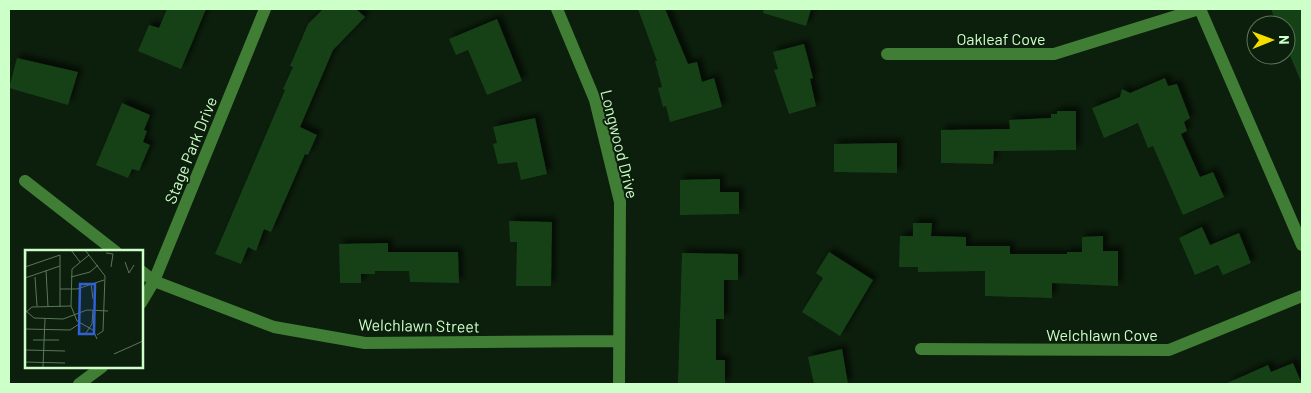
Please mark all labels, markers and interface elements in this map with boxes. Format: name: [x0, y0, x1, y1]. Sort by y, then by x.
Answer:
north arrow: [1246, 15, 1296, 65]
street label: Oakleaf Cove: [956, 29, 1046, 48]
text: N: [1276, 35, 1293, 45]
street label: Longwood Drive: [597, 88, 643, 200]
street label: Stage Park Drive: [160, 94, 220, 206]
inset map: [25, 250, 142, 368]
street label: Welchlawn Street: [358, 314, 480, 336]
street label: Welchlawn Cove: [1046, 325, 1158, 344]

